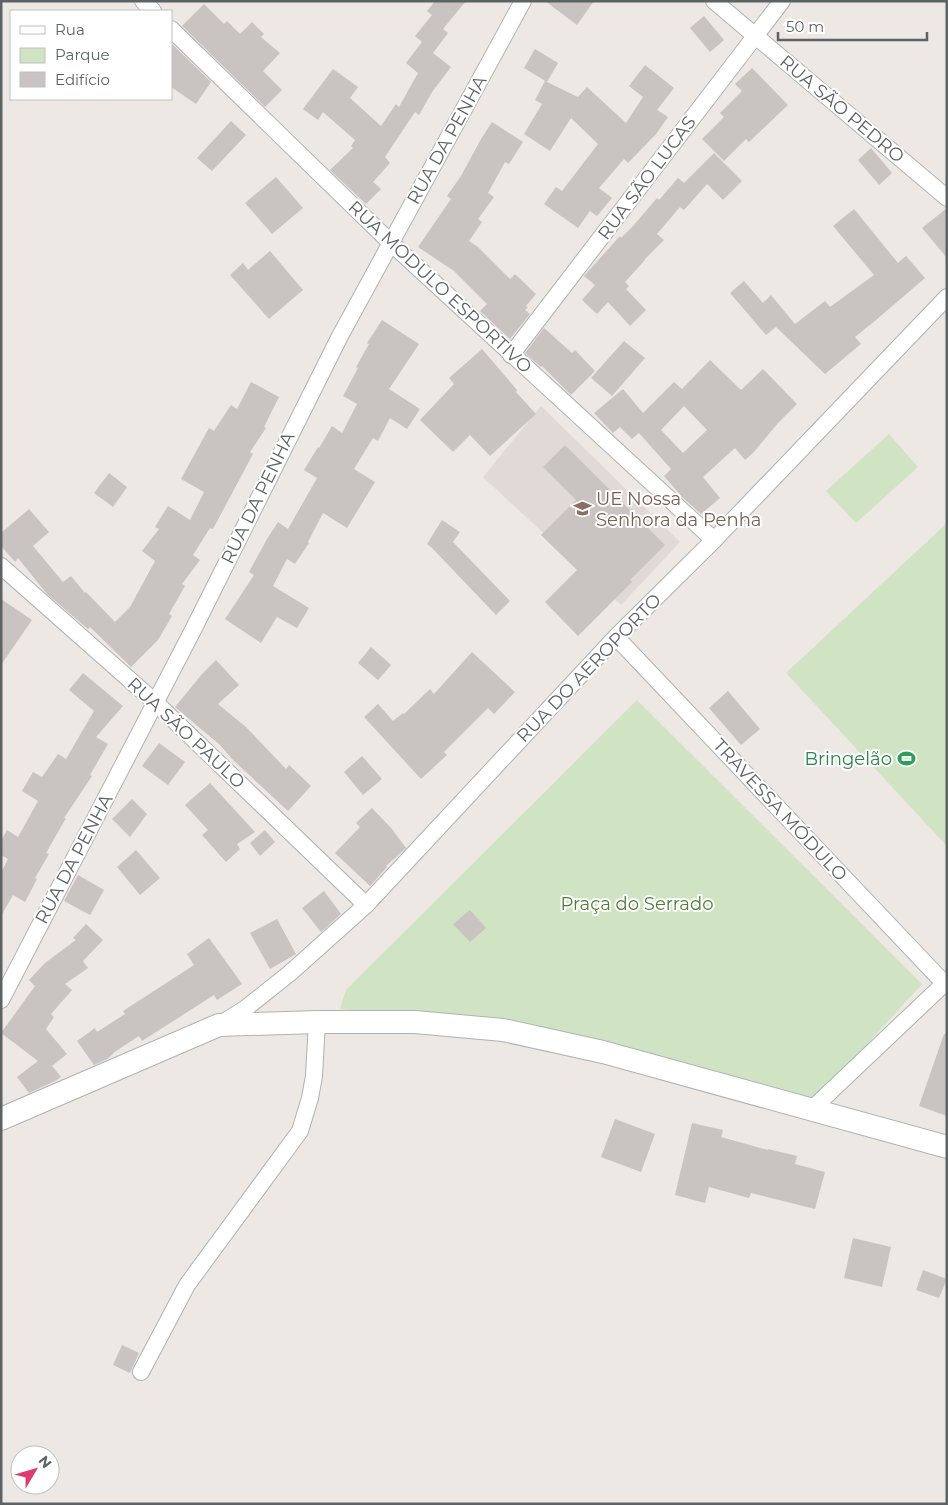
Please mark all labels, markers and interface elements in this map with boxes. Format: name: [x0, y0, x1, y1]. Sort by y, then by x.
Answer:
legend: [10, 10, 172, 100]
scale bar: [778, 10, 927, 42]
text: 50 m: [786, 17, 824, 36]
text: Rua: [55, 20, 85, 39]
text: Parque: [55, 45, 110, 64]
street label: RUA SÃO PEDRO: [775, 50, 909, 168]
text: Edifício: [55, 70, 110, 89]
street label: RUA DA PENHA: [402, 72, 492, 208]
street label: RUA SÃO LUCAS: [593, 112, 701, 244]
street label: RUA MODULO ESPORTIVO: [344, 196, 536, 378]
street label: RUA DA PENHA: [217, 428, 299, 567]
place label: UE Nossa Senhora da Penha: [596, 488, 761, 531]
school or university icon: UE Nossa Senhora da Penha: [572, 499, 592, 519]
street label: RUA DO AEROPORTO: [512, 589, 666, 747]
street label: RUA SÃO PAULO: [123, 673, 249, 793]
street label: TRAVESSA MÓDULO: [708, 734, 852, 886]
place label: Bringelão: [804, 748, 892, 770]
sports icon: Bringelão: [896, 749, 916, 769]
street label: RUA DA PENHA: [31, 790, 118, 928]
park label: Praça do Serrado: [561, 893, 713, 915]
north arrow: [10, 1445, 60, 1495]
text: N: [35, 1452, 56, 1472]

